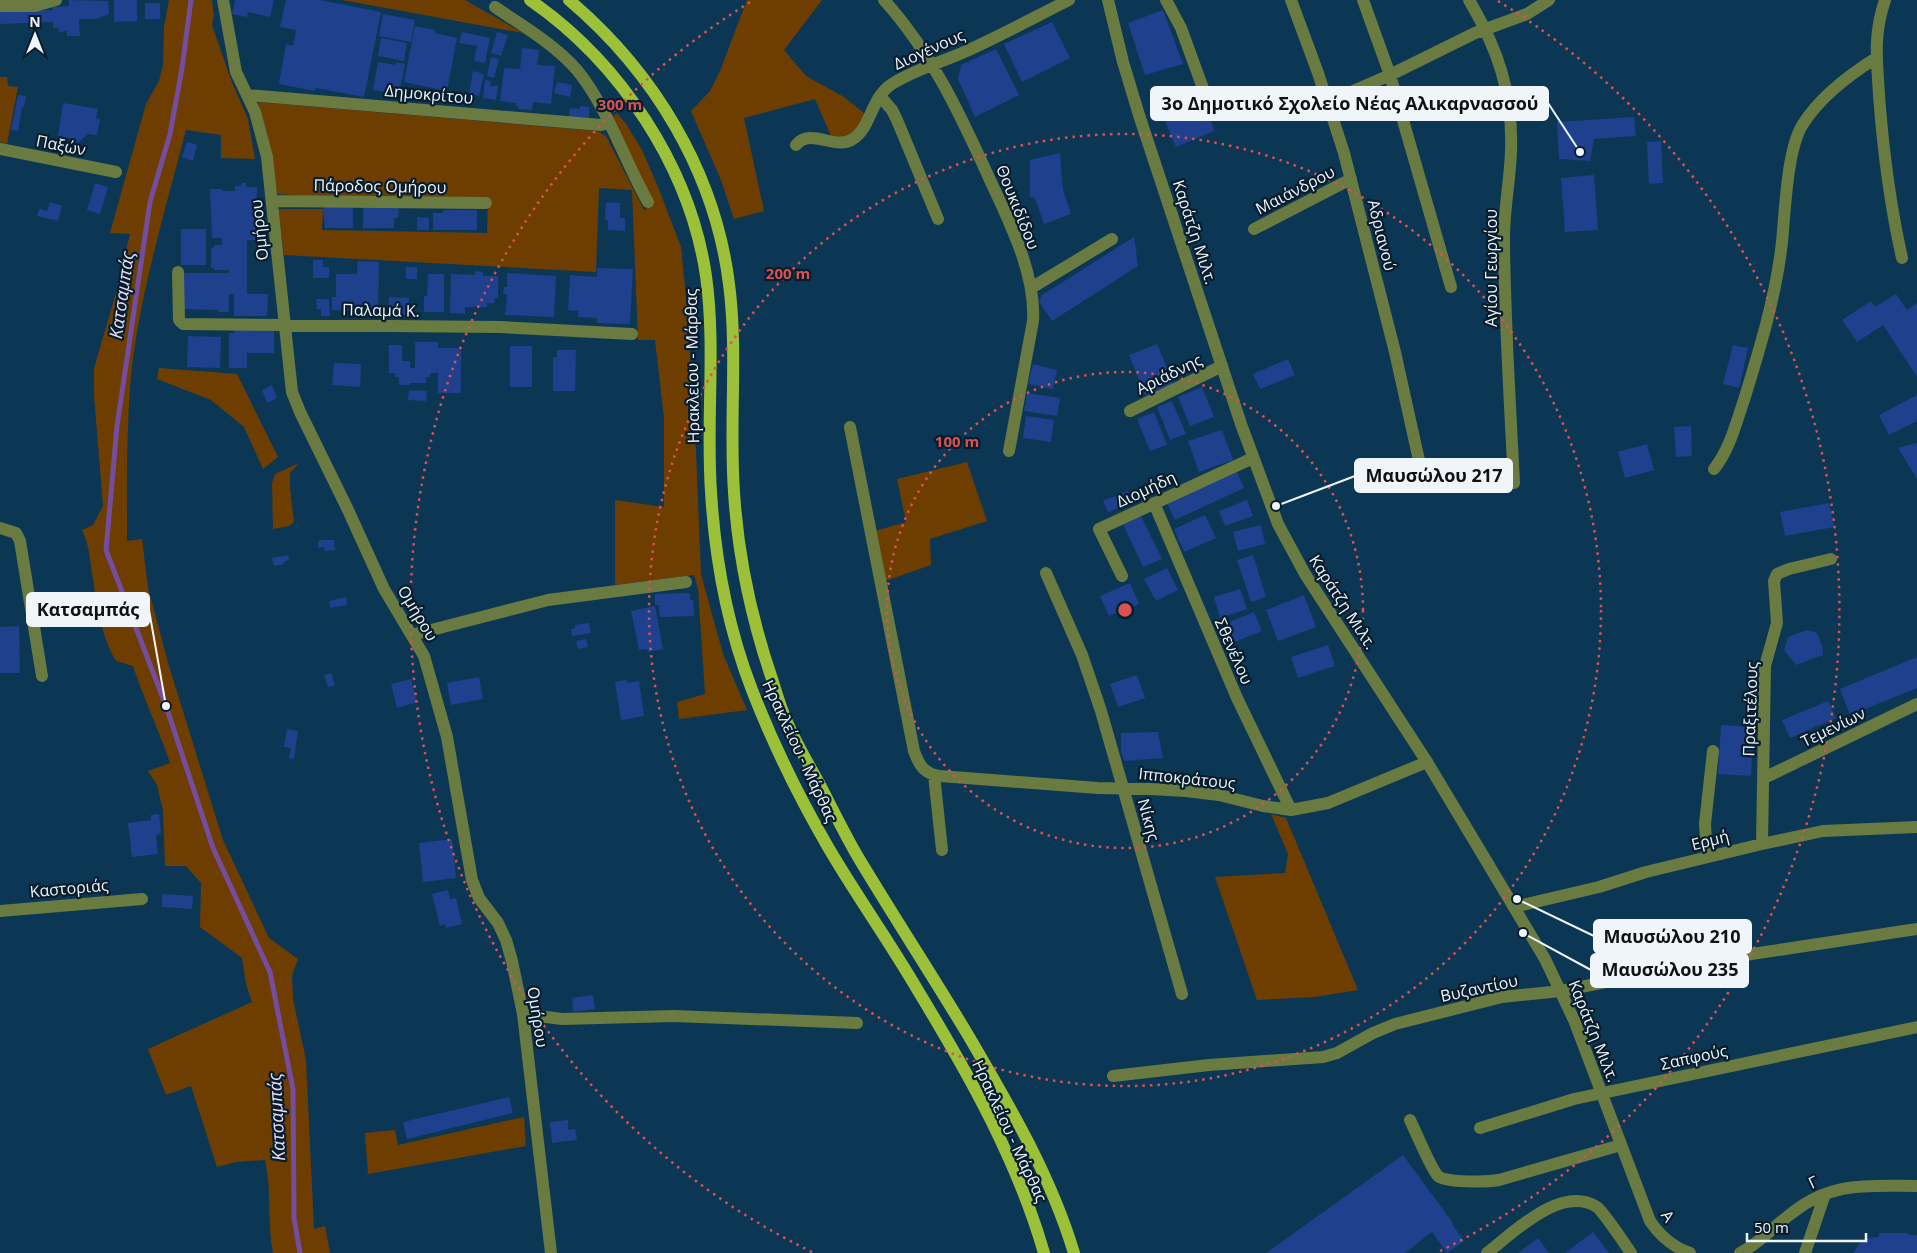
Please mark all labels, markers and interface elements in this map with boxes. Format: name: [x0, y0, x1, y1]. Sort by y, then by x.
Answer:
north arrow: [10, 10, 60, 60]
text: N: [29, 12, 41, 31]
street label: Διογένους: [890, 23, 968, 74]
street label: Δημοκρίτου: [384, 79, 474, 109]
callout: 3ο Δημοτικό Σχολείο Νέας Αλικαρνασσού: [1151, 87, 1548, 120]
text: 3ο Δημοτικό Σχολείο Νέας Αλικαρνασσού: [1162, 91, 1538, 115]
text: 300 m: [598, 94, 642, 114]
street label: Παξών: [34, 129, 88, 161]
street label: Θουκιδίδου: [991, 161, 1045, 253]
street label: Μαιάνδρου: [1251, 161, 1339, 219]
street label: Πάροδος Ομήρου: [313, 174, 447, 198]
street label: Καράτζη Μιλτ.: [1168, 177, 1222, 287]
street label: Αδριανού: [1363, 197, 1401, 273]
street label: Ομήρου: [245, 198, 273, 262]
street label: Αγίου Γεωργίου: [1480, 209, 1502, 327]
water label: Κατσαμπάς: [103, 249, 139, 340]
text: 200 m: [766, 263, 810, 283]
street label: Ηρακλείου - Μάρθας: [680, 288, 704, 444]
street label: Παλαμά Κ.: [342, 298, 420, 322]
street label: Αριάδνης: [1132, 348, 1206, 399]
text: 100 m: [935, 431, 979, 451]
callout: Μαυσώλου 217: [1355, 459, 1512, 492]
text: Μαυσώλου 217: [1366, 463, 1502, 487]
street label: Διομήδη: [1113, 466, 1179, 512]
street label: Καράτζη Μιλτ.: [1304, 551, 1382, 653]
street label: Ομήρου: [393, 581, 443, 645]
callout: Κατσαμπάς: [27, 593, 149, 626]
text: Κατσαμπάς: [37, 597, 139, 621]
centre of rings: [1116, 601, 1134, 619]
street label: Σθενέλου: [1210, 614, 1258, 688]
street label: Πραξιτέλους: [1737, 661, 1763, 757]
street label: Ηρακλείου - Μάρθας: [757, 676, 843, 826]
street label: Τεμενίων: [1797, 702, 1869, 752]
street label: Ιπποκράτους: [1137, 762, 1237, 794]
street label: Νίκης: [1133, 796, 1165, 844]
street label: Ερμή: [1689, 825, 1731, 855]
street label: Καστοριάς: [29, 874, 110, 902]
callout: Μαυσώλου 210: [1594, 920, 1751, 953]
text: Μαυσώλου 210: [1604, 924, 1740, 948]
callout: Μαυσώλου 235: [1591, 954, 1748, 987]
text: Μαυσώλου 235: [1602, 957, 1738, 981]
street label: Βυζαντίου: [1438, 969, 1520, 1007]
street label: Καράτζη Μιλτ.: [1564, 977, 1624, 1085]
street label: Ομήρου: [522, 985, 554, 1049]
street label: Σαπφούς: [1659, 1039, 1730, 1075]
street label: Ηρακλείου - Μάρθας: [967, 1056, 1053, 1206]
water label: Κατσαμπάς: [262, 1071, 290, 1162]
street label: Γ: [1805, 1170, 1821, 1194]
street label: Α: [1656, 1206, 1680, 1227]
scale bar: [1747, 1210, 1866, 1242]
text: 50 m: [1754, 1217, 1789, 1237]

